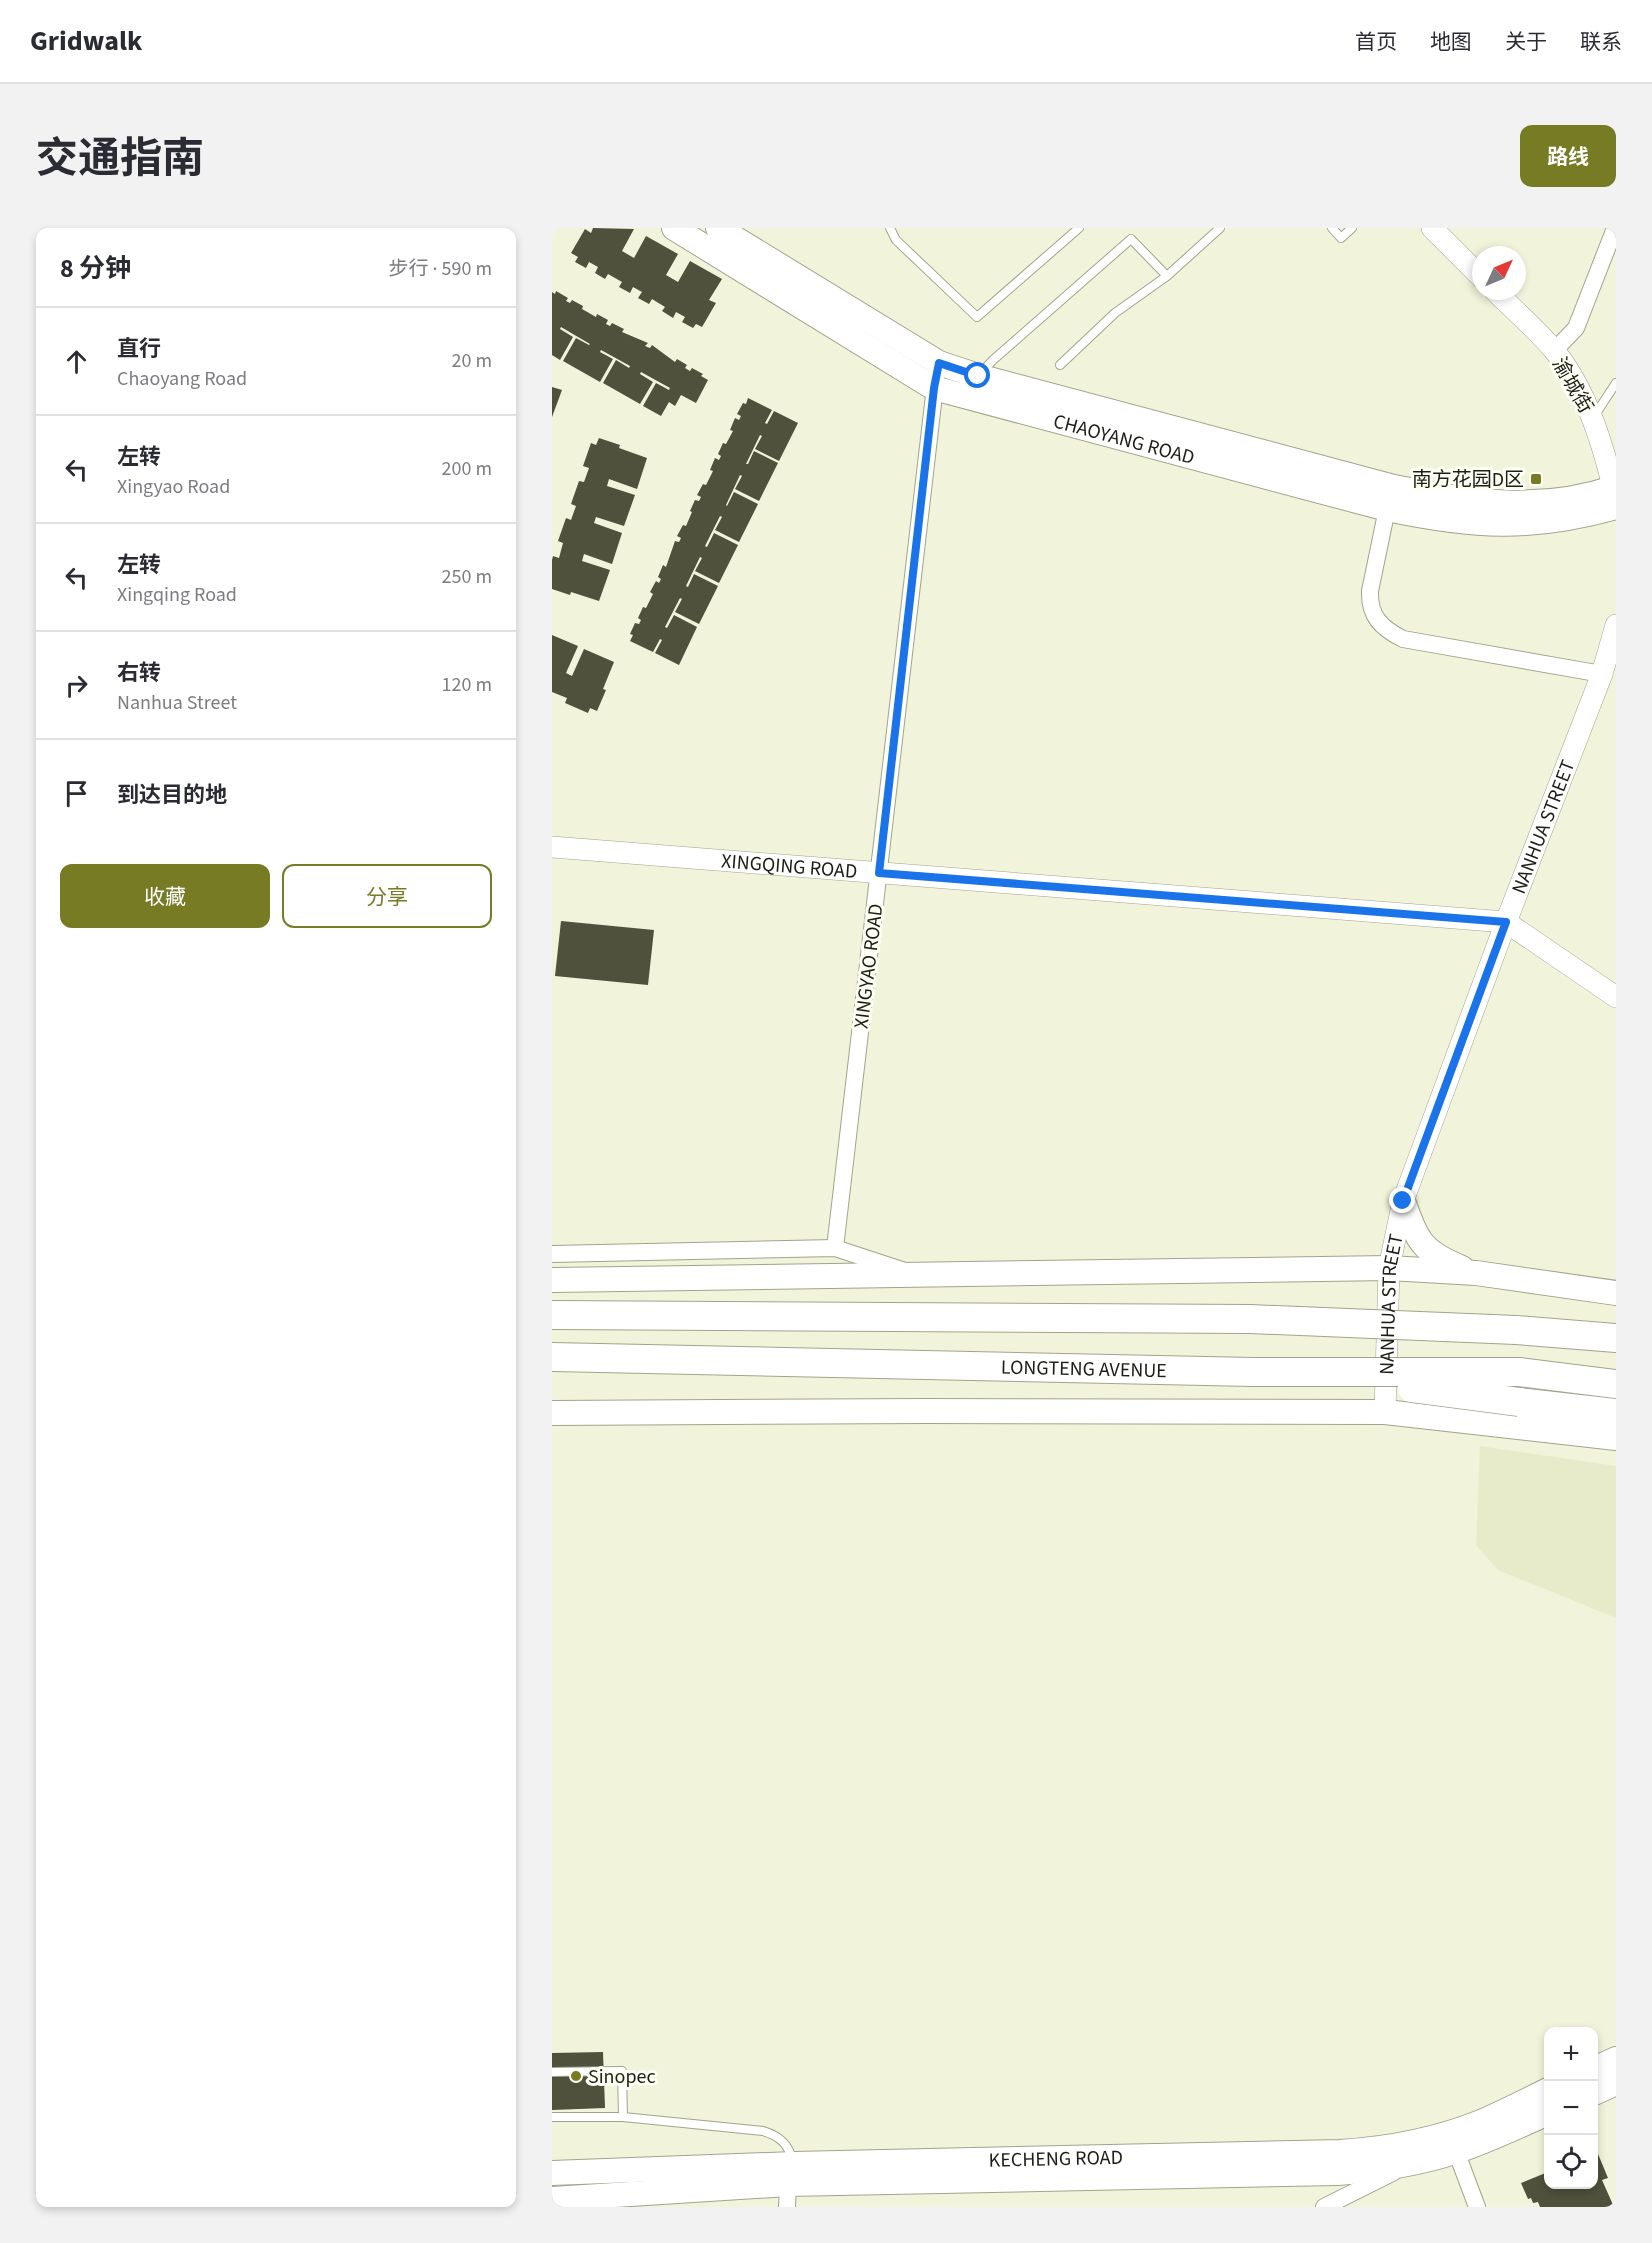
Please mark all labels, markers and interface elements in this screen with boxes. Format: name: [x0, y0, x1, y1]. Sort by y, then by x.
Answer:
text: Gridwalk: [30, 21, 142, 61]
text: 首页: [1355, 27, 1397, 57]
text: 地图: [1430, 27, 1472, 57]
text: 关于: [1505, 27, 1547, 57]
text: 联系: [1580, 27, 1622, 57]
button: 路线: [1520, 125, 1616, 187]
text: 交通指南: [36, 129, 204, 189]
north arrow: [1472, 246, 1526, 300]
text: 8 分钟: [60, 250, 131, 287]
text: 步行 · 590 m: [389, 255, 492, 283]
text: 直行: [117, 333, 161, 365]
icon: ahead: [60, 345, 93, 378]
text: 20 m: [452, 347, 492, 375]
street label: 渝城街: [1545, 353, 1599, 418]
route start: [964, 362, 990, 388]
text: Chaoyang Road: [117, 365, 247, 393]
street label: CHAOYANG ROAD: [1050, 407, 1198, 472]
text: 左转: [117, 441, 161, 473]
icon: left: [60, 453, 93, 486]
text: 200 m: [442, 455, 492, 483]
place label: 南方花园D区: [1412, 466, 1524, 494]
marker: 南方花园D区: [1529, 472, 1543, 486]
text: Xingyao Road: [117, 473, 230, 501]
text: 左转: [117, 549, 161, 581]
icon: left: [60, 561, 93, 594]
text: 250 m: [442, 563, 492, 591]
text: Xingqing Road: [117, 581, 237, 609]
text: 右转: [117, 657, 161, 689]
icon: right: [60, 669, 93, 702]
text: 120 m: [442, 671, 492, 699]
text: Nanhua Street: [117, 689, 237, 717]
street label: NANHUA STREET: [1505, 756, 1582, 898]
icon: arrive: [60, 777, 93, 810]
text: 到达目的地: [117, 779, 227, 811]
street label: XINGQING ROAD: [720, 847, 858, 886]
button: 收藏: [60, 864, 270, 928]
button: 分享: [282, 864, 492, 928]
street label: XINGYAO ROAD: [847, 902, 891, 1030]
route end: [1389, 1187, 1415, 1213]
street label: NANHUA STREET: [1373, 1231, 1411, 1375]
street label: LONGTENG AVENUE: [1001, 1354, 1167, 1385]
map controls: [1544, 2027, 1598, 2189]
button: +: [1544, 2027, 1598, 2081]
place label: Sinopec: [588, 2063, 656, 2091]
marker: Sinopec: [569, 2069, 583, 2083]
button: −: [1544, 2081, 1598, 2135]
button: locate: [1544, 2135, 1598, 2189]
street label: KECHENG ROAD: [988, 2144, 1123, 2175]

